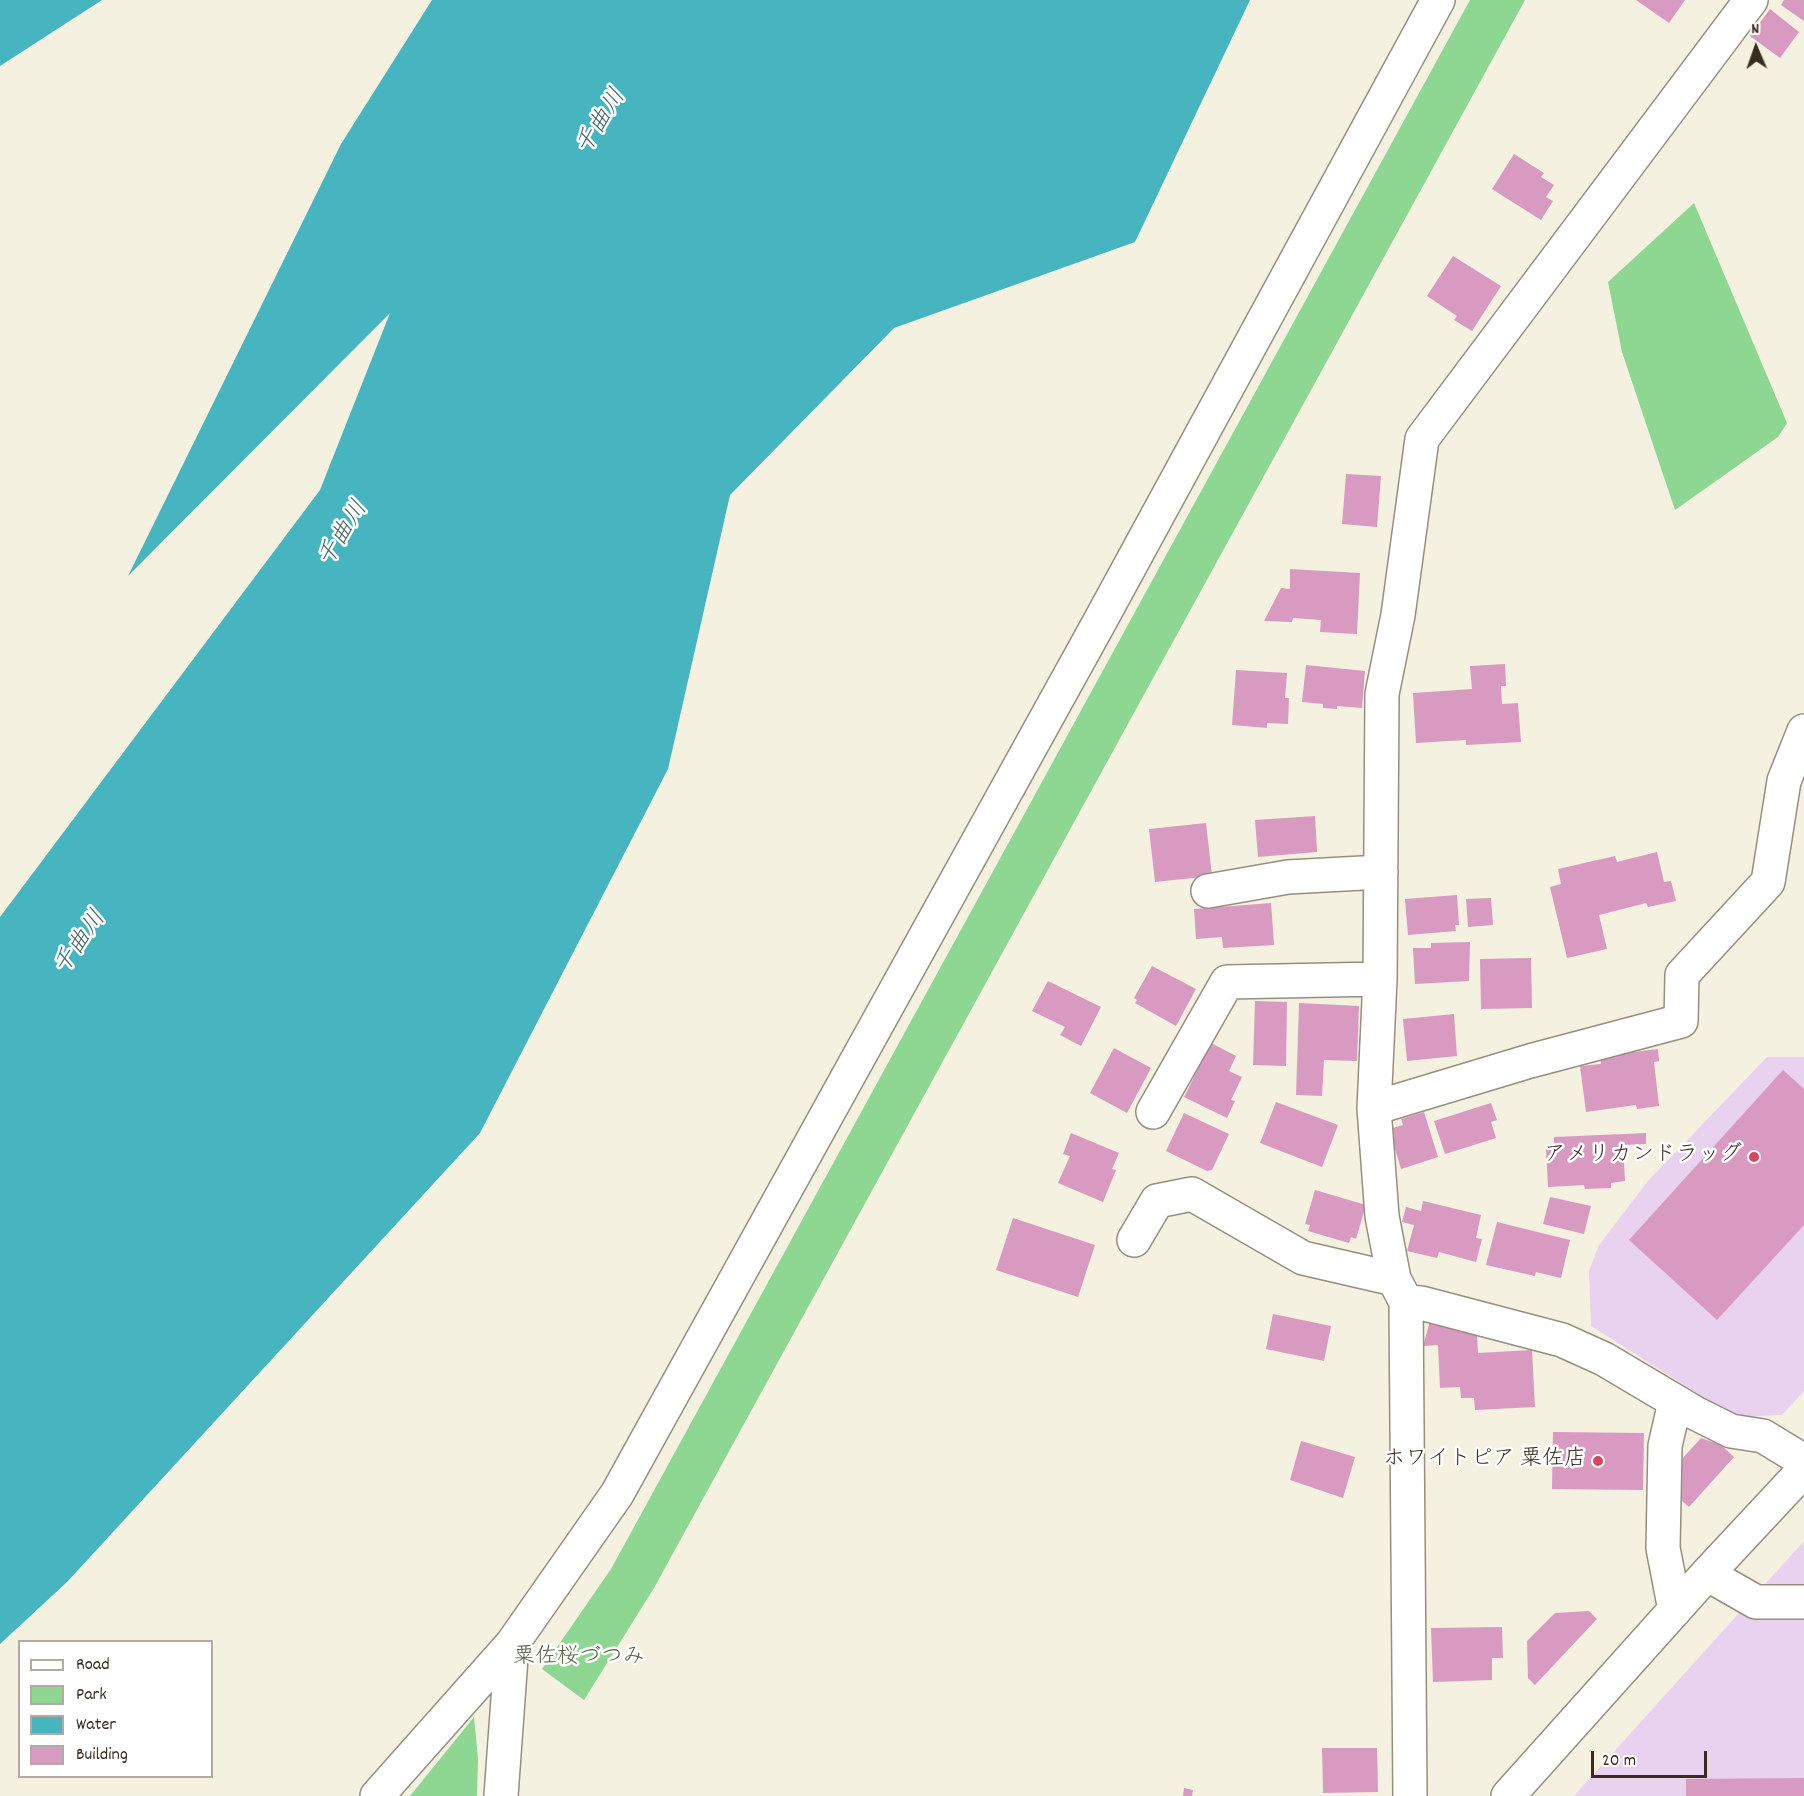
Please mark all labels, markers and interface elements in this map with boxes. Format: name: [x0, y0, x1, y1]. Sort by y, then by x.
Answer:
north arrow: [1726, 18, 1786, 78]
text: N: [1751, 18, 1760, 41]
water label: 千曲川: [572, 85, 634, 161]
water label: 千曲川: [314, 497, 376, 573]
water label: 千曲川: [50, 906, 114, 982]
place label: アメリカンドラッグ: [1544, 1144, 1742, 1170]
marker: アメリカンドラッグ: [1747, 1150, 1761, 1164]
place label: ホワイトピア 粟佐店: [1383, 1448, 1586, 1474]
marker: ホワイトピア 粟佐店: [1591, 1454, 1605, 1468]
legend: [18, 1640, 213, 1778]
park label: 粟佐桜づつみ: [513, 1646, 645, 1672]
text: Road: [76, 1653, 110, 1678]
text: Park: [76, 1683, 107, 1708]
text: Water: [76, 1713, 116, 1738]
scale bar: [1594, 1739, 1710, 1777]
text: Building: [76, 1743, 128, 1768]
text: 20 m: [1602, 1749, 1636, 1774]

